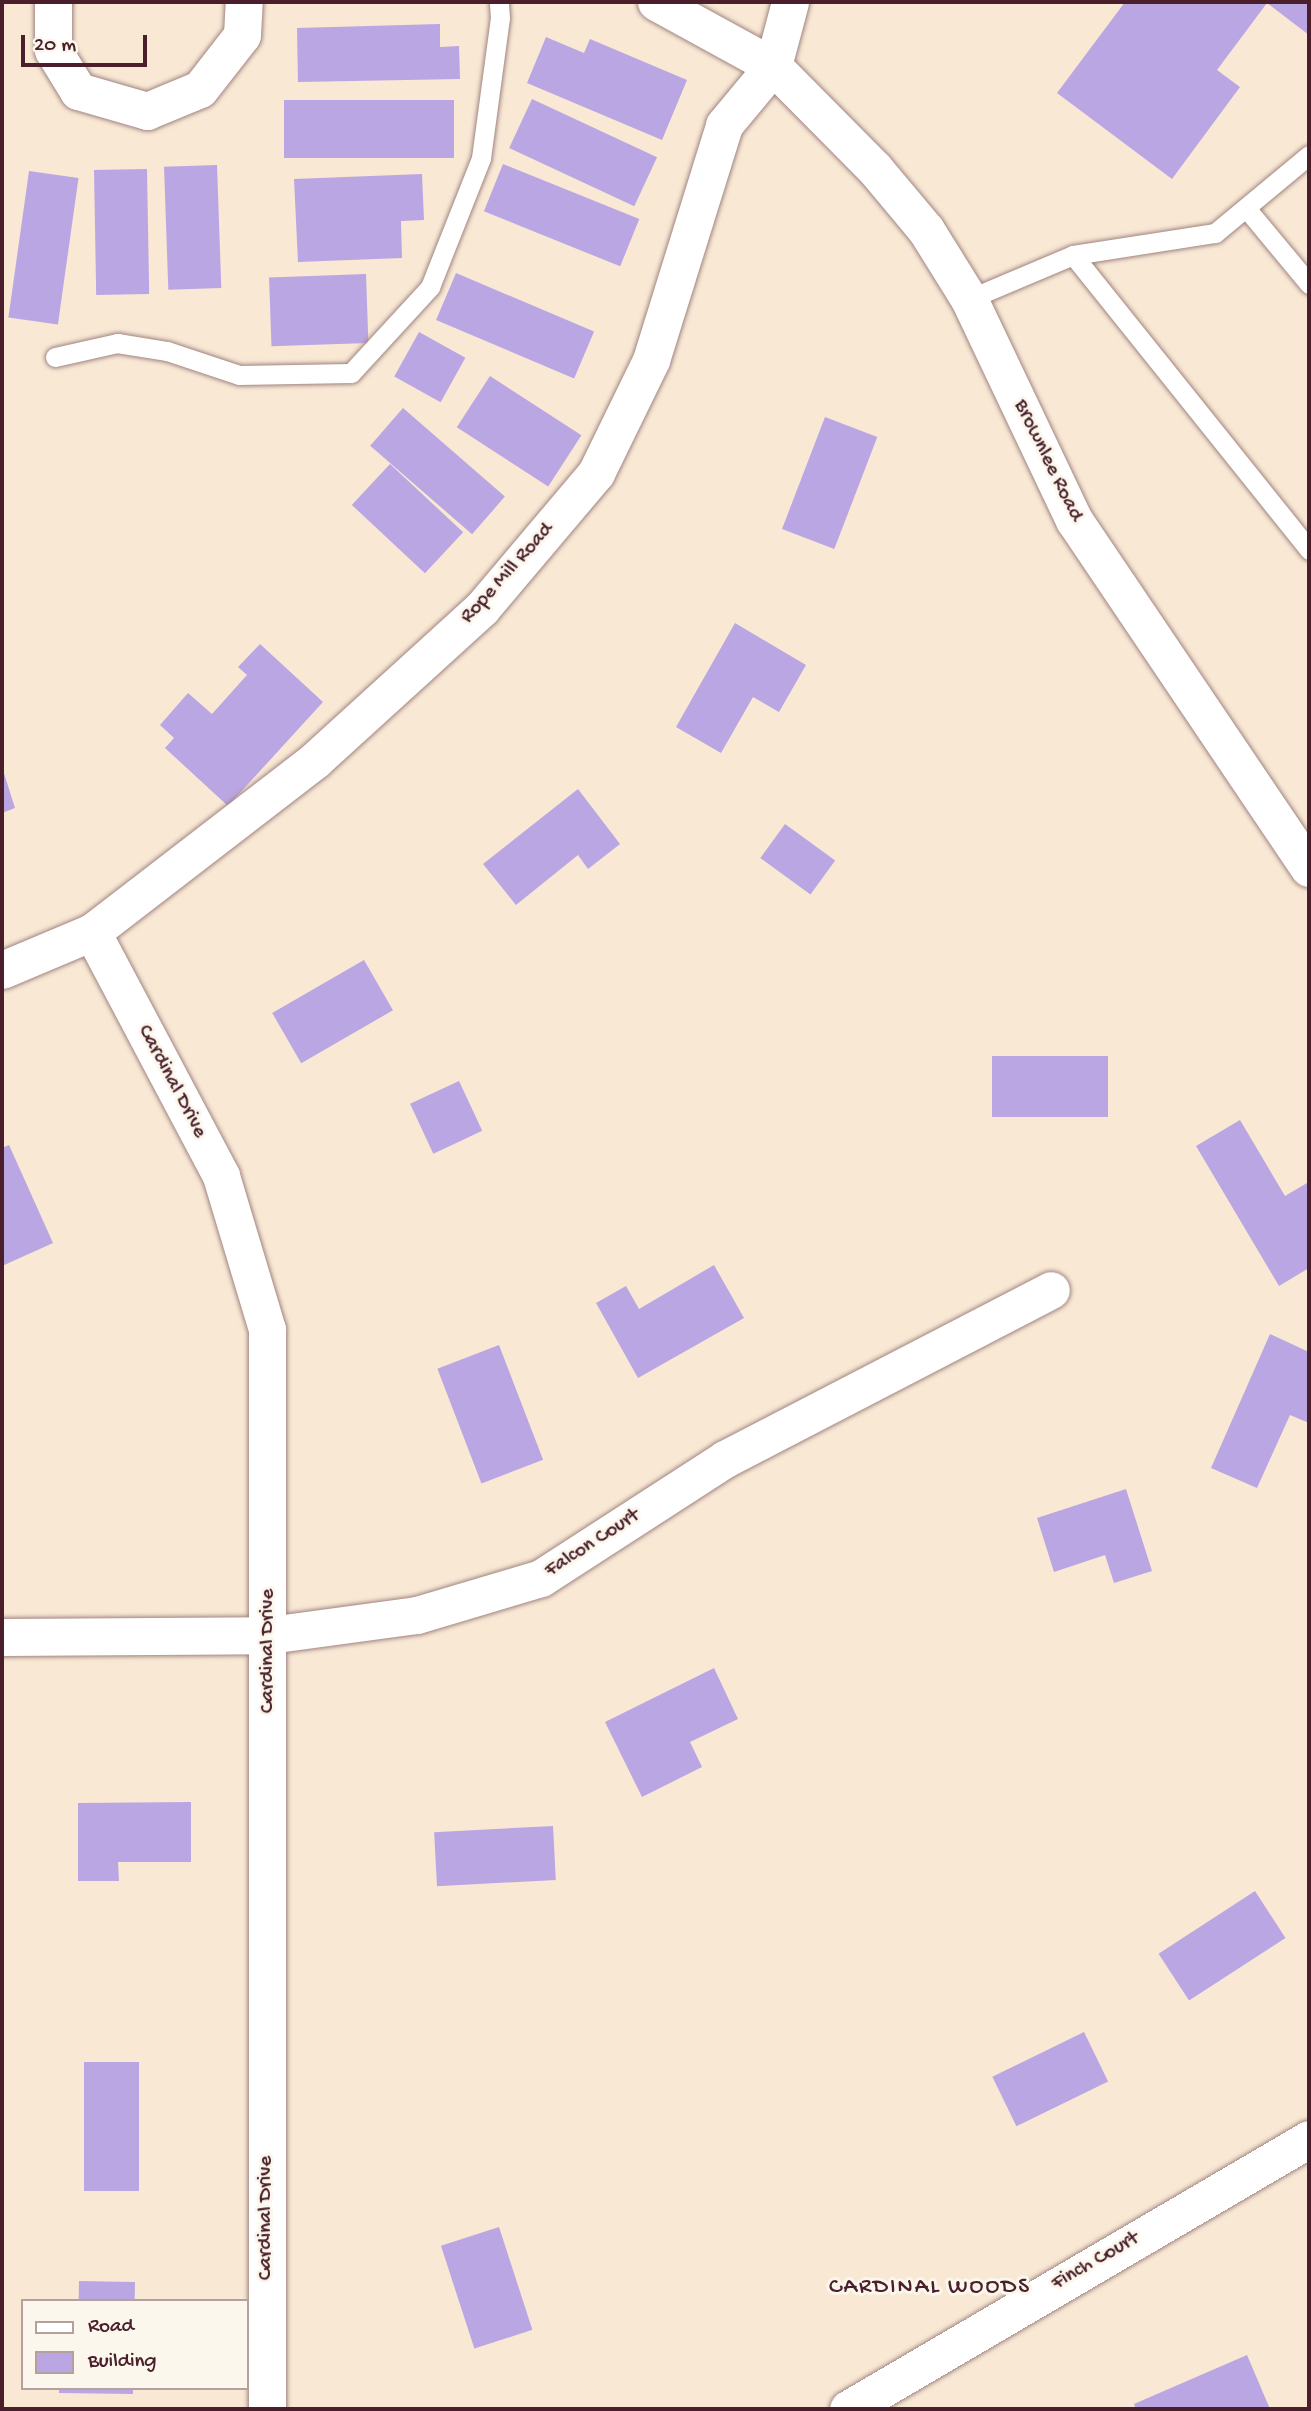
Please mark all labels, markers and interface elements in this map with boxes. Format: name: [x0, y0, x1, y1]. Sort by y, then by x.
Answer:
scale bar: [24, 21, 150, 65]
text: 20 m: [34, 34, 76, 59]
street label: Brownlee Road: [1007, 396, 1087, 526]
street label: Rope Mill Road: [456, 518, 560, 630]
street label: Cardinal Drive: [131, 1021, 211, 1143]
street label: Falcon Court: [541, 1504, 645, 1584]
street label: Cardinal Drive: [256, 1589, 282, 1713]
street label: Cardinal Drive: [254, 2156, 280, 2280]
street label: Finch Court: [1048, 2227, 1144, 2297]
district label: CARDINAL WOODS: [831, 2274, 1029, 2302]
legend: [21, 2299, 248, 2390]
text: Road: [88, 2315, 134, 2340]
text: Building: [88, 2350, 157, 2375]

